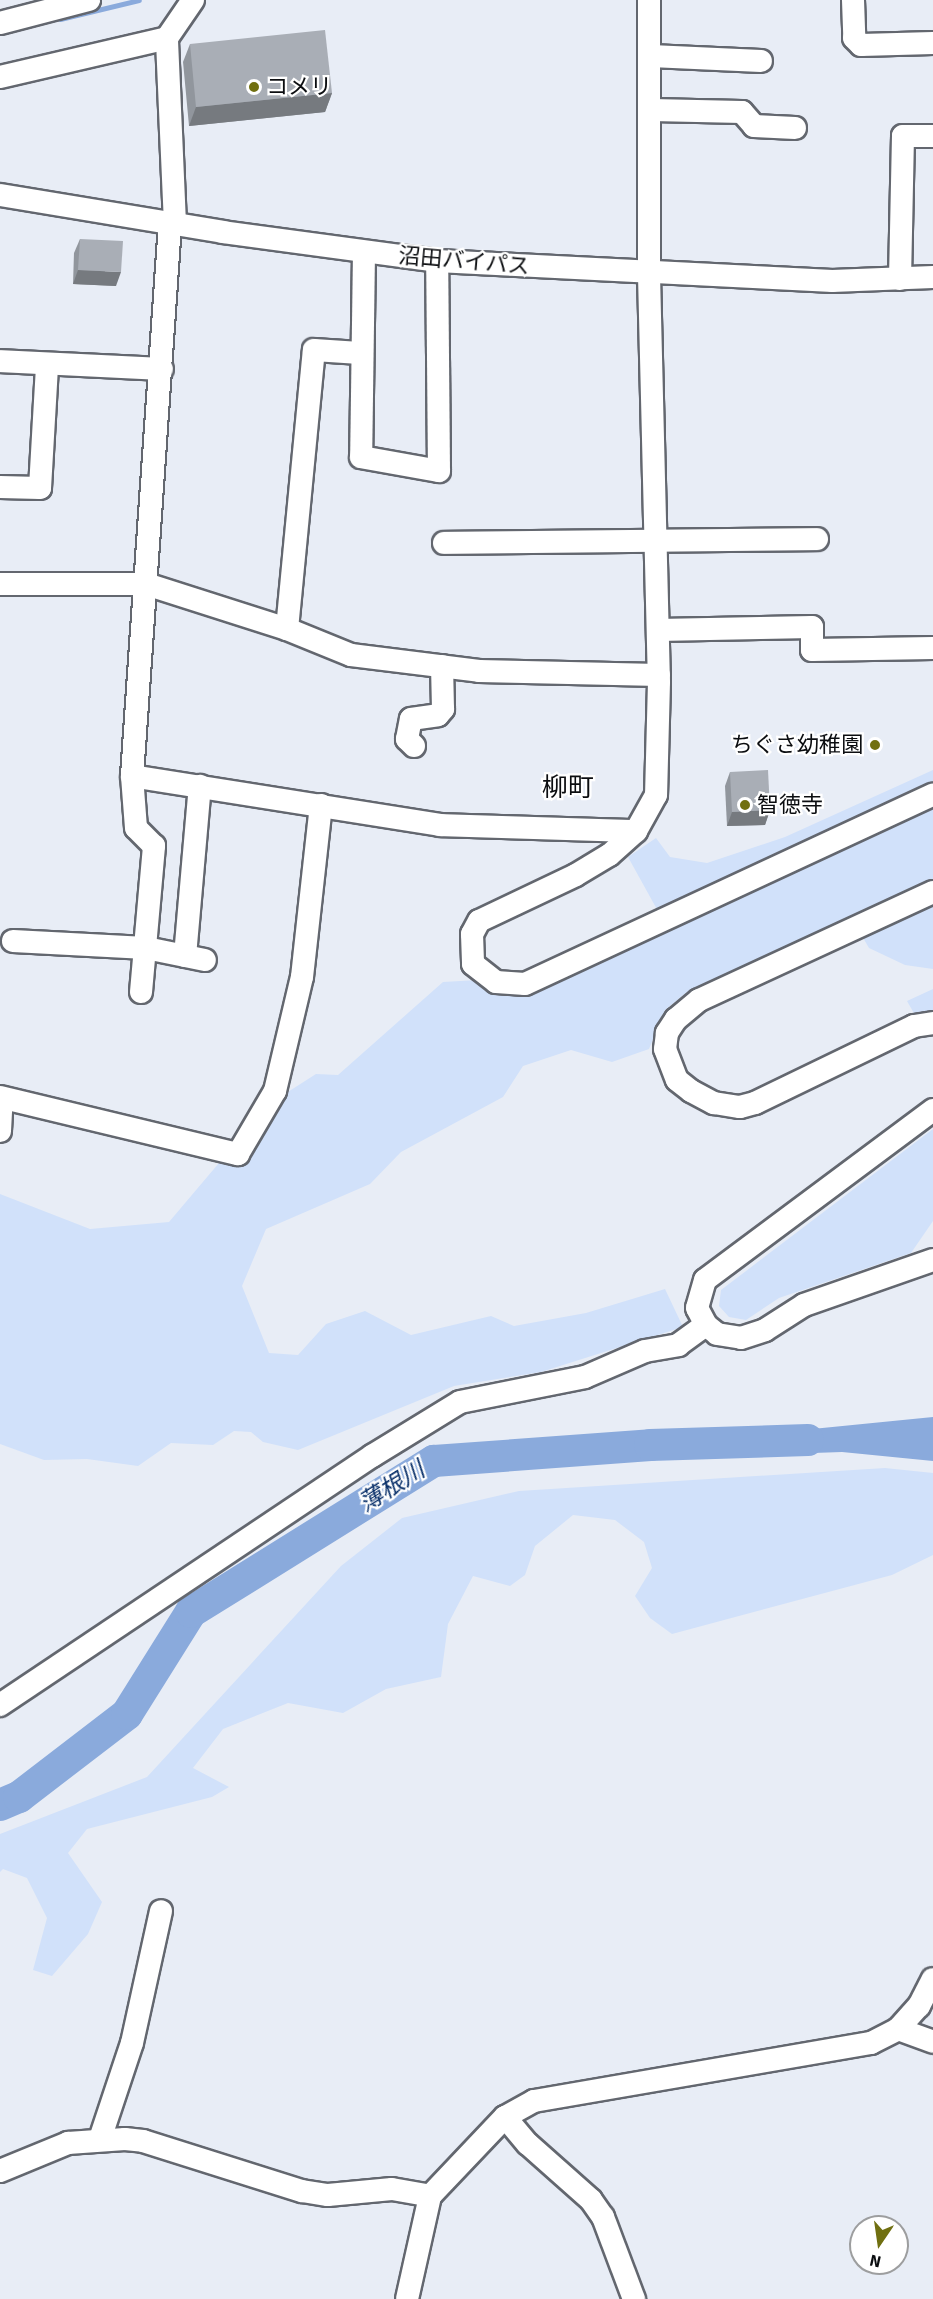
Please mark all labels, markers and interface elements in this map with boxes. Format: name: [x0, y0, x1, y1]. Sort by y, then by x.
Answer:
place label: コメリ: [266, 74, 332, 100]
marker: コメリ: [247, 80, 261, 94]
street label: 沼田バイパス: [397, 242, 531, 280]
place label: ちぐさ幼稚園: [731, 732, 863, 758]
marker: ちぐさ幼稚園: [868, 738, 882, 752]
district label: 柳町: [542, 773, 594, 805]
place label: 智徳寺: [757, 792, 823, 818]
marker: 智徳寺: [738, 798, 752, 812]
water label: 薄根川: [354, 1456, 430, 1518]
north arrow: [849, 2215, 909, 2275]
text: N: [868, 2250, 883, 2272]

